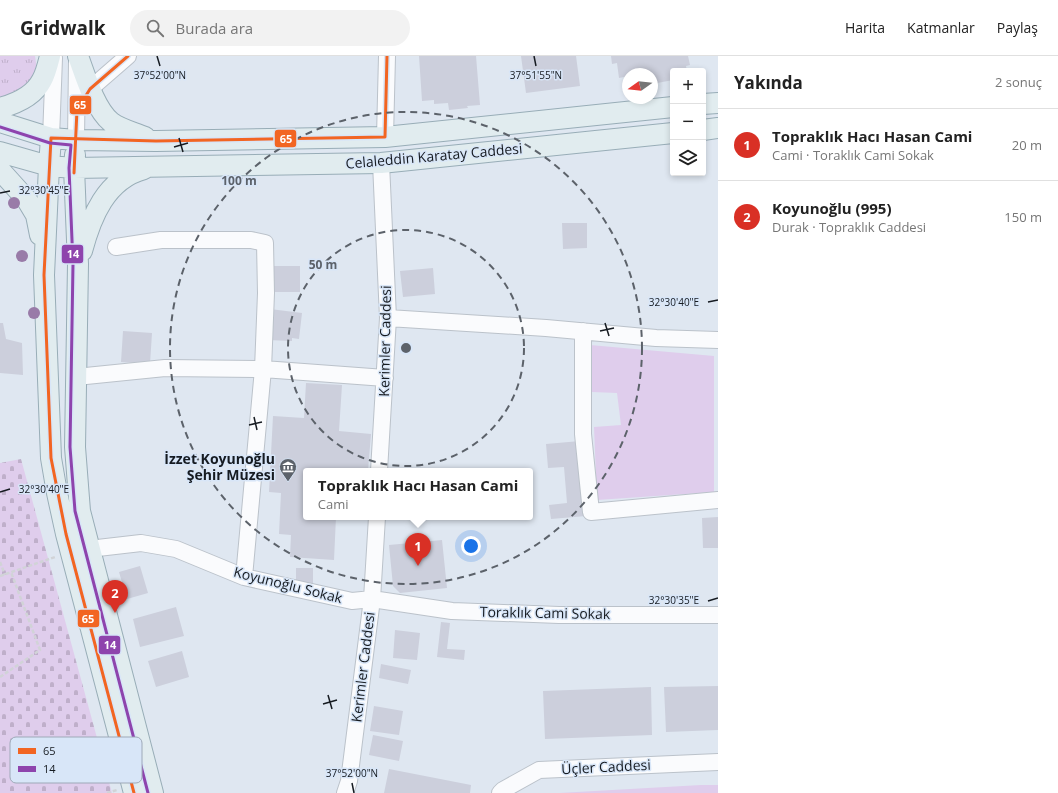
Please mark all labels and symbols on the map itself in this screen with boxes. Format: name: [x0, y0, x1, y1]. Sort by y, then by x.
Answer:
text: 37°52'00"N: [134, 68, 186, 82]
text: 37°51'55"N: [510, 68, 562, 82]
north arrow: [622, 68, 658, 104]
line badge: 65: [69, 95, 92, 115]
text: 65: [74, 97, 86, 112]
line badge: 65: [274, 129, 297, 148]
text: 65: [280, 131, 292, 146]
street label: Celaleddin Karatay Caddesi: [345, 138, 523, 173]
text: 100 m: [221, 172, 257, 189]
text: 32°30'45"E: [19, 183, 69, 197]
line badge: 14: [61, 244, 84, 264]
text: 14: [67, 246, 80, 261]
text: 50 m: [309, 256, 337, 273]
street label: Kerimler Caddesi: [374, 285, 395, 397]
text: 32°30'40"E: [649, 295, 699, 309]
centre of rings: [399, 341, 413, 355]
place label: İzzet Koyunoğlu Şehir Müzesi: [164, 449, 275, 484]
museum icon: İzzet Koyunoğlu Şehir Müzesi: [278, 457, 298, 482]
text: 32°30'40"E: [19, 482, 69, 496]
pin: 1: [405, 533, 431, 566]
your location: [461, 536, 481, 556]
street label: Koyunoğlu Sokak: [232, 562, 345, 607]
pin: 2: [102, 580, 128, 613]
text: 32°30'35"E: [649, 593, 699, 607]
street label: Toraklık Cami Sokak: [480, 602, 611, 623]
line badge: 65: [77, 609, 100, 628]
text: 65: [82, 611, 94, 626]
street label: Kerimler Caddesi: [346, 611, 379, 723]
line badge: 14: [98, 635, 121, 655]
text: 14: [104, 637, 117, 652]
legend: [10, 737, 142, 783]
text: 65: [43, 743, 56, 758]
street label: Üçler Caddesi: [561, 755, 651, 778]
text: 14: [43, 761, 56, 776]
text: 37°52'00"N: [326, 766, 378, 780]

